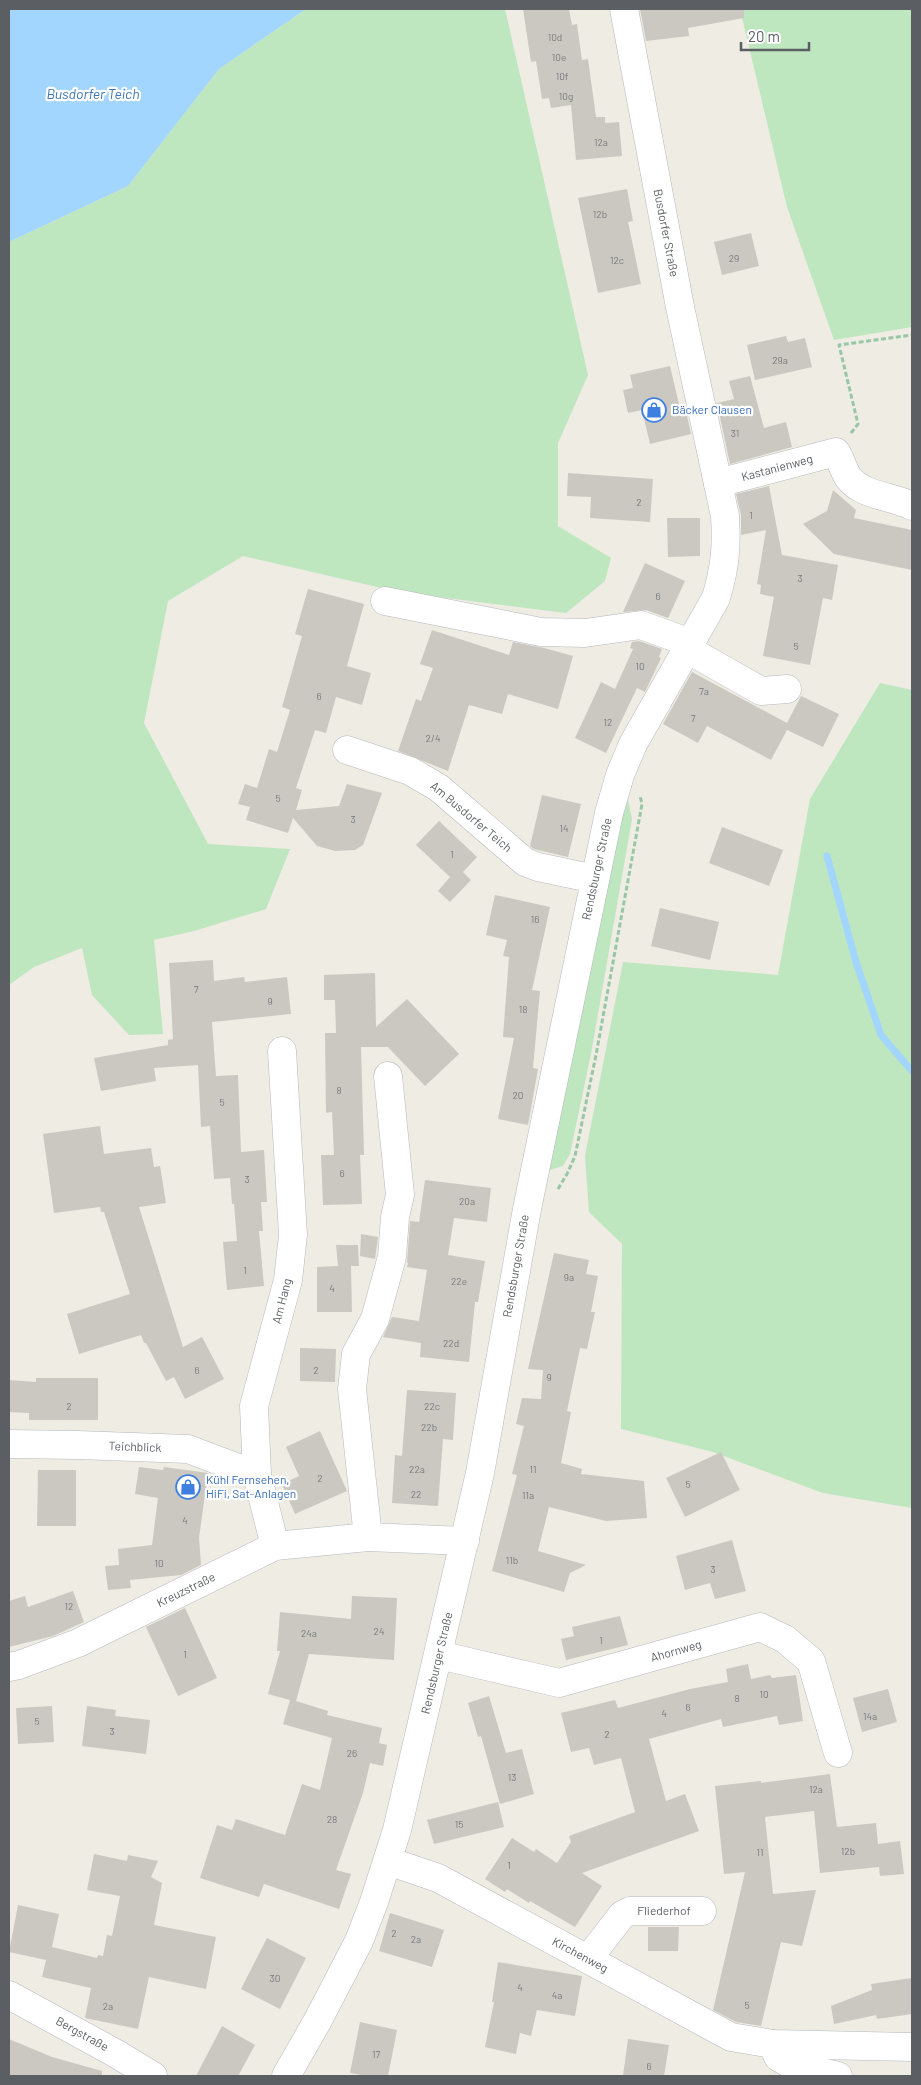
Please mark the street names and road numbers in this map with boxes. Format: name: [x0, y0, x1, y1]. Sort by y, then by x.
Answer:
street label: Busdorfer Straße: [652, 188, 682, 278]
street label: Kastanienweg: [740, 451, 814, 483]
street label: Am Busdorfer Teich: [428, 778, 515, 854]
street label: Rendsburger Straße: [578, 816, 614, 921]
street label: Rendsburger Straße: [499, 1213, 531, 1318]
street label: Am Hang: [269, 1277, 293, 1325]
street label: Teichblick: [108, 1438, 162, 1454]
street label: Kreuzstraße: [154, 1569, 217, 1609]
street label: Rendsburger Straße: [417, 1610, 455, 1715]
street label: Ahornweg: [649, 1636, 703, 1664]
street label: Fliederhof: [637, 1903, 691, 1917]
street label: Kirchenweg: [550, 1934, 611, 1975]
street label: Bergstraße: [54, 2013, 111, 2053]

